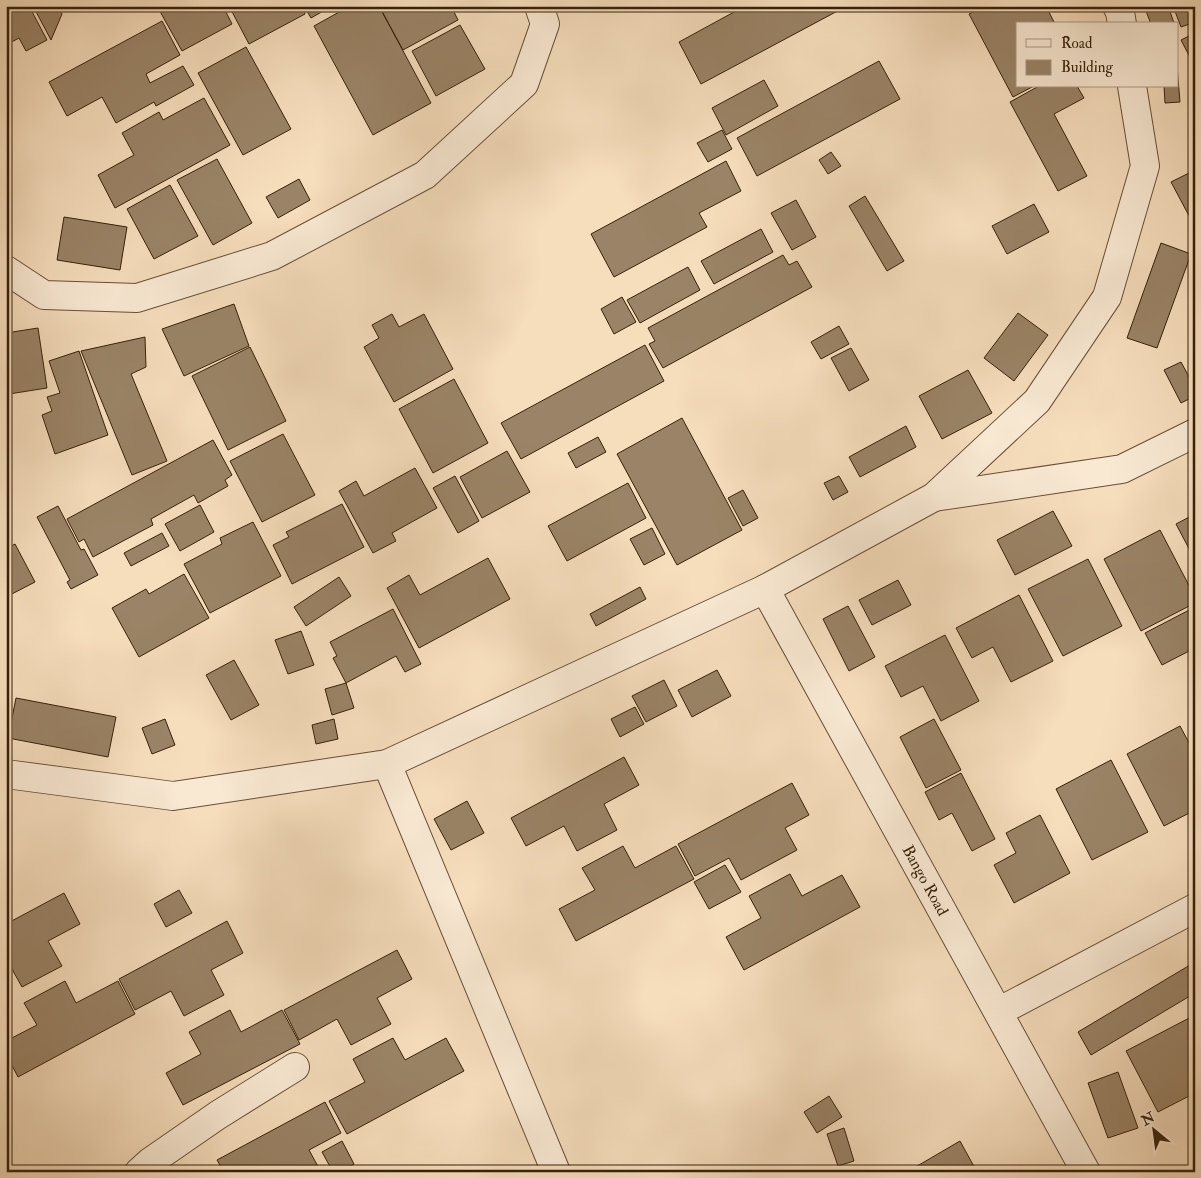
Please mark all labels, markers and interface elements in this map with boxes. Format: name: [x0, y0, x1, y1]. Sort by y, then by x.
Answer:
legend: [1016, 22, 1178, 88]
text: Road: [1061, 34, 1093, 53]
text: Building: [1061, 58, 1113, 77]
street label: Bango Road: [898, 842, 953, 919]
north arrow: [1128, 1106, 1178, 1156]
text: N: [1137, 1108, 1158, 1130]

